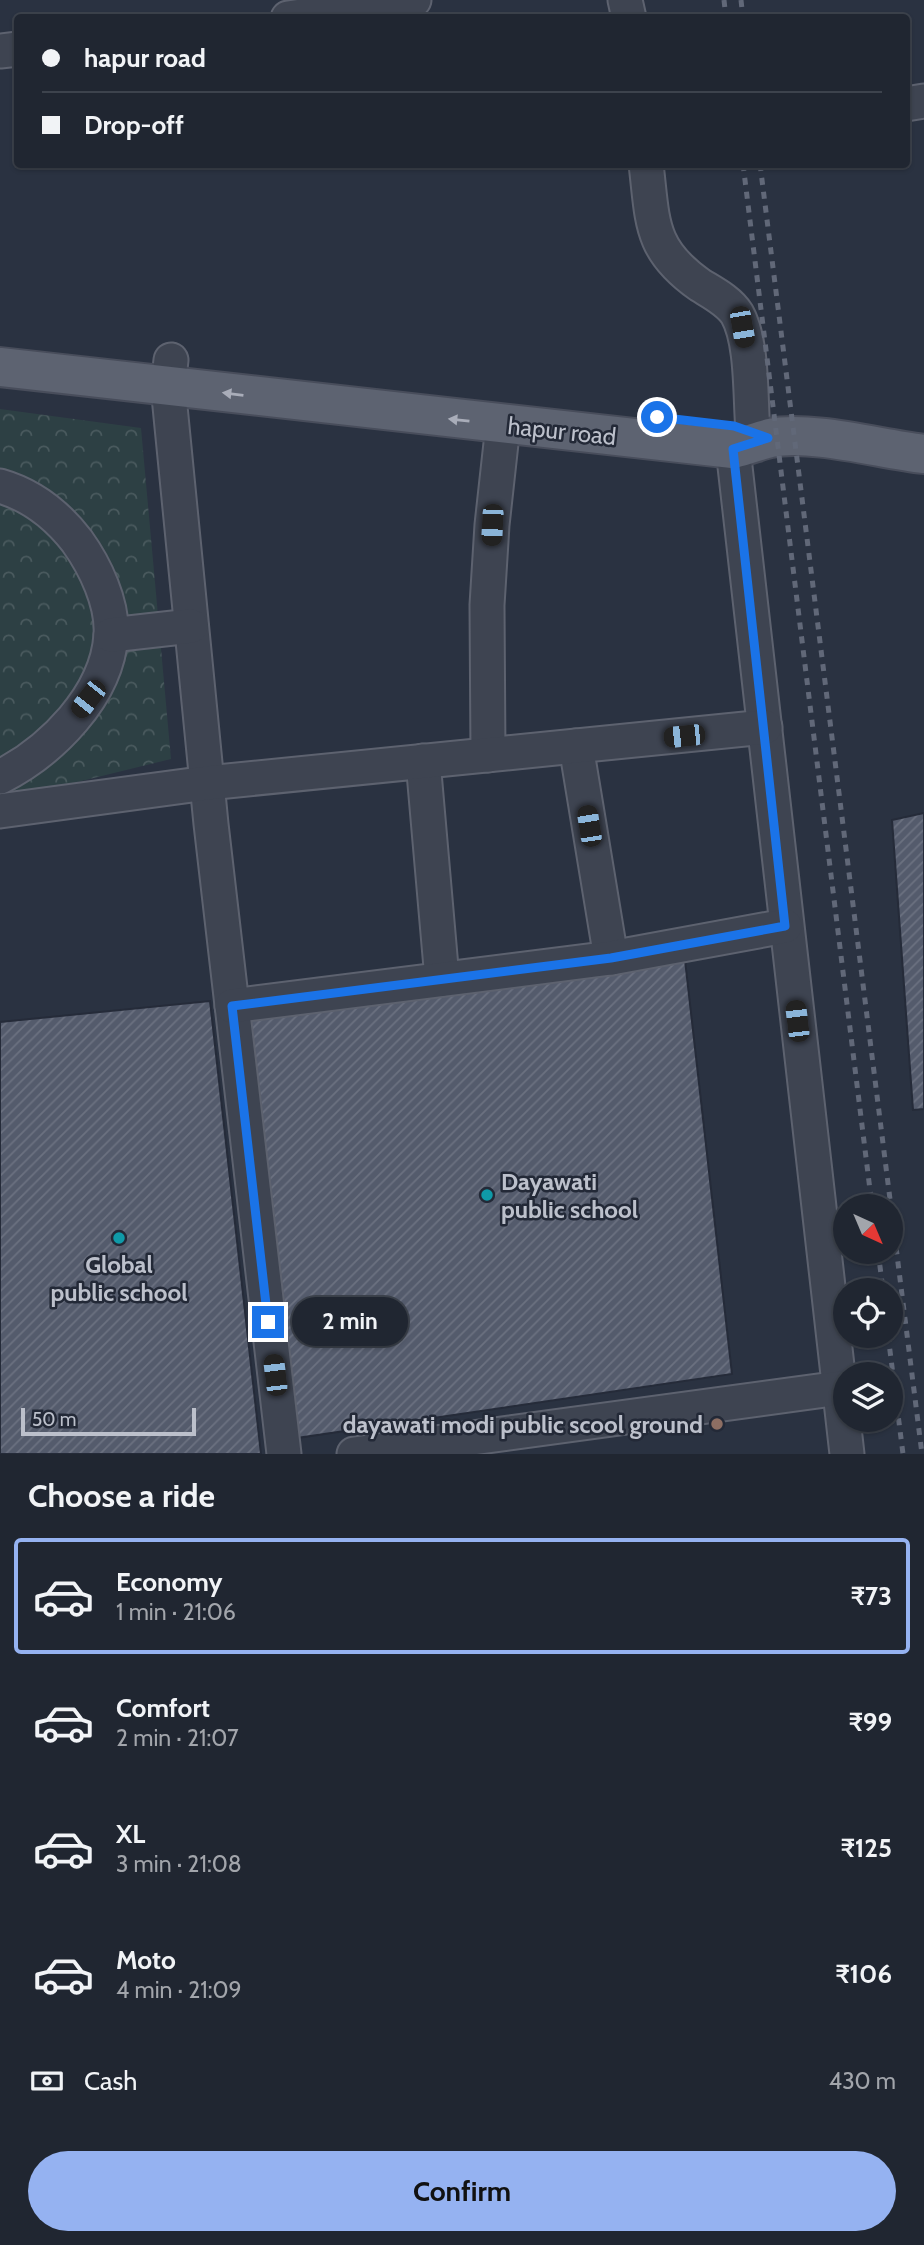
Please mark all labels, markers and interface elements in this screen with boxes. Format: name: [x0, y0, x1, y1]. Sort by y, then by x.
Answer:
text: hapur road: [84, 42, 206, 74]
text: Drop-off: [84, 109, 184, 141]
car: [729, 304, 756, 350]
one-way arrow: [221, 388, 243, 399]
route start: [641, 401, 673, 433]
street label: hapur road: [506, 411, 618, 451]
one-way arrow: [447, 414, 469, 425]
car: [481, 503, 504, 547]
car: [67, 676, 110, 722]
car: [663, 723, 706, 749]
car: [576, 804, 603, 848]
car: [785, 999, 810, 1043]
place label: Dayawati public school: [501, 1167, 638, 1224]
marker: Dayawati public school: [479, 1187, 495, 1203]
north arrow: [833, 1194, 903, 1264]
map controls: [833, 1194, 903, 1432]
marker: Global public school: [111, 1230, 127, 1246]
place label: Global public school: [50, 1250, 188, 1307]
button: locate: [833, 1278, 903, 1348]
callout: 2 min: [292, 1298, 408, 1346]
route end: [252, 1306, 284, 1338]
text: 2 min: [322, 1307, 378, 1335]
car: [263, 1353, 288, 1397]
button: layers: [833, 1362, 903, 1432]
scale bar: [21, 1405, 196, 1437]
text: 50 m: [32, 1408, 76, 1431]
place label: dayawati modi public scool ground: [343, 1410, 703, 1439]
marker: dayawati modi public scool ground: [709, 1416, 725, 1432]
text: Choose a ride: [28, 1476, 215, 1515]
icon: car: [32, 1565, 95, 1628]
text: Economy: [116, 1566, 222, 1598]
text: ₹73: [851, 1580, 892, 1612]
text: 1 min · 21:06: [116, 1598, 236, 1626]
icon: car: [32, 1691, 95, 1754]
text: Comfort: [116, 1692, 210, 1724]
text: ₹99: [849, 1706, 892, 1738]
text: 2 min · 21:07: [116, 1724, 239, 1752]
icon: car: [32, 1817, 95, 1880]
text: XL: [116, 1818, 145, 1850]
text: ₹125: [841, 1832, 892, 1864]
text: 3 min · 21:08: [116, 1850, 242, 1878]
icon: car: [32, 1943, 95, 2006]
text: Moto: [116, 1944, 176, 1976]
text: ₹106: [835, 1958, 892, 1990]
text: 4 min · 21:09: [116, 1976, 242, 2004]
icon: cash: [28, 2062, 66, 2100]
text: Cash: [84, 2065, 137, 2097]
text: 430 m: [829, 2067, 896, 2095]
button: Confirm: [28, 2151, 896, 2231]

